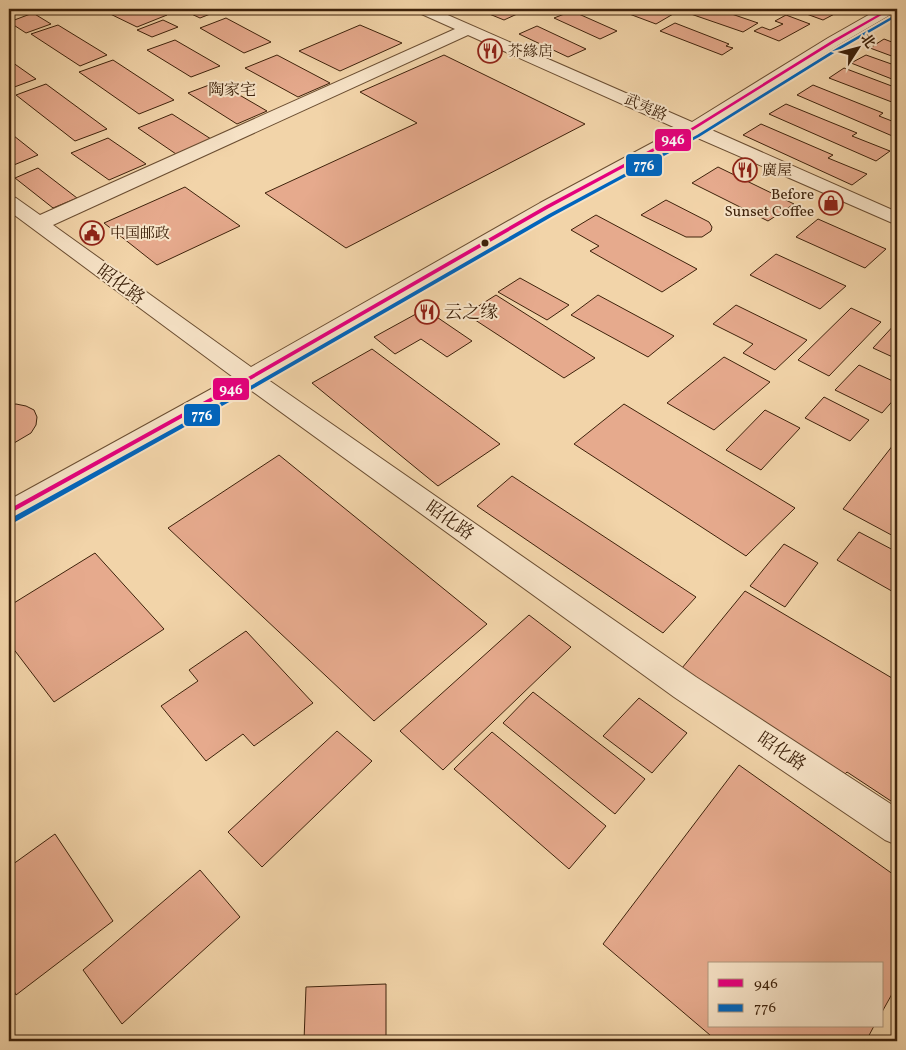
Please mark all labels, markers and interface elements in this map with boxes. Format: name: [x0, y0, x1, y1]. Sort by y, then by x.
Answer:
north arrow: [834, 22, 884, 72]
text: 北: [856, 30, 879, 52]
restaurant icon: 芥緣扂: [477, 38, 503, 64]
place label: 芥緣扂: [508, 42, 553, 63]
district label: 陶家宅: [208, 80, 256, 102]
street label: 武夷路: [621, 90, 670, 127]
line badge: 946: [654, 128, 692, 152]
text: 946: [661, 131, 685, 150]
line badge: 776: [625, 153, 663, 177]
text: 776: [634, 157, 655, 176]
restaurant icon: 廣屋: [732, 157, 758, 183]
place label: 廣屋: [762, 161, 792, 182]
place label: Before Sunset Coffee: [725, 185, 814, 223]
shop icon: Before Sunset Coffee: [818, 190, 844, 216]
public building icon: 中国邮政: [79, 220, 105, 246]
place label: 中国邮政: [110, 224, 170, 245]
unlabelled marker: [480, 238, 490, 248]
street label: 昭化路: [91, 259, 149, 311]
restaurant icon: 云之缘: [414, 299, 440, 325]
place label: 云之缘: [444, 301, 498, 326]
line badge: 946: [212, 377, 250, 401]
text: 946: [219, 381, 243, 400]
line badge: 776: [183, 403, 221, 427]
text: 776: [192, 407, 213, 426]
street label: 昭化路: [420, 496, 478, 547]
street label: 昭化路: [752, 727, 811, 778]
legend: [708, 962, 884, 1028]
text: 946: [754, 974, 778, 995]
text: 776: [754, 998, 776, 1019]

